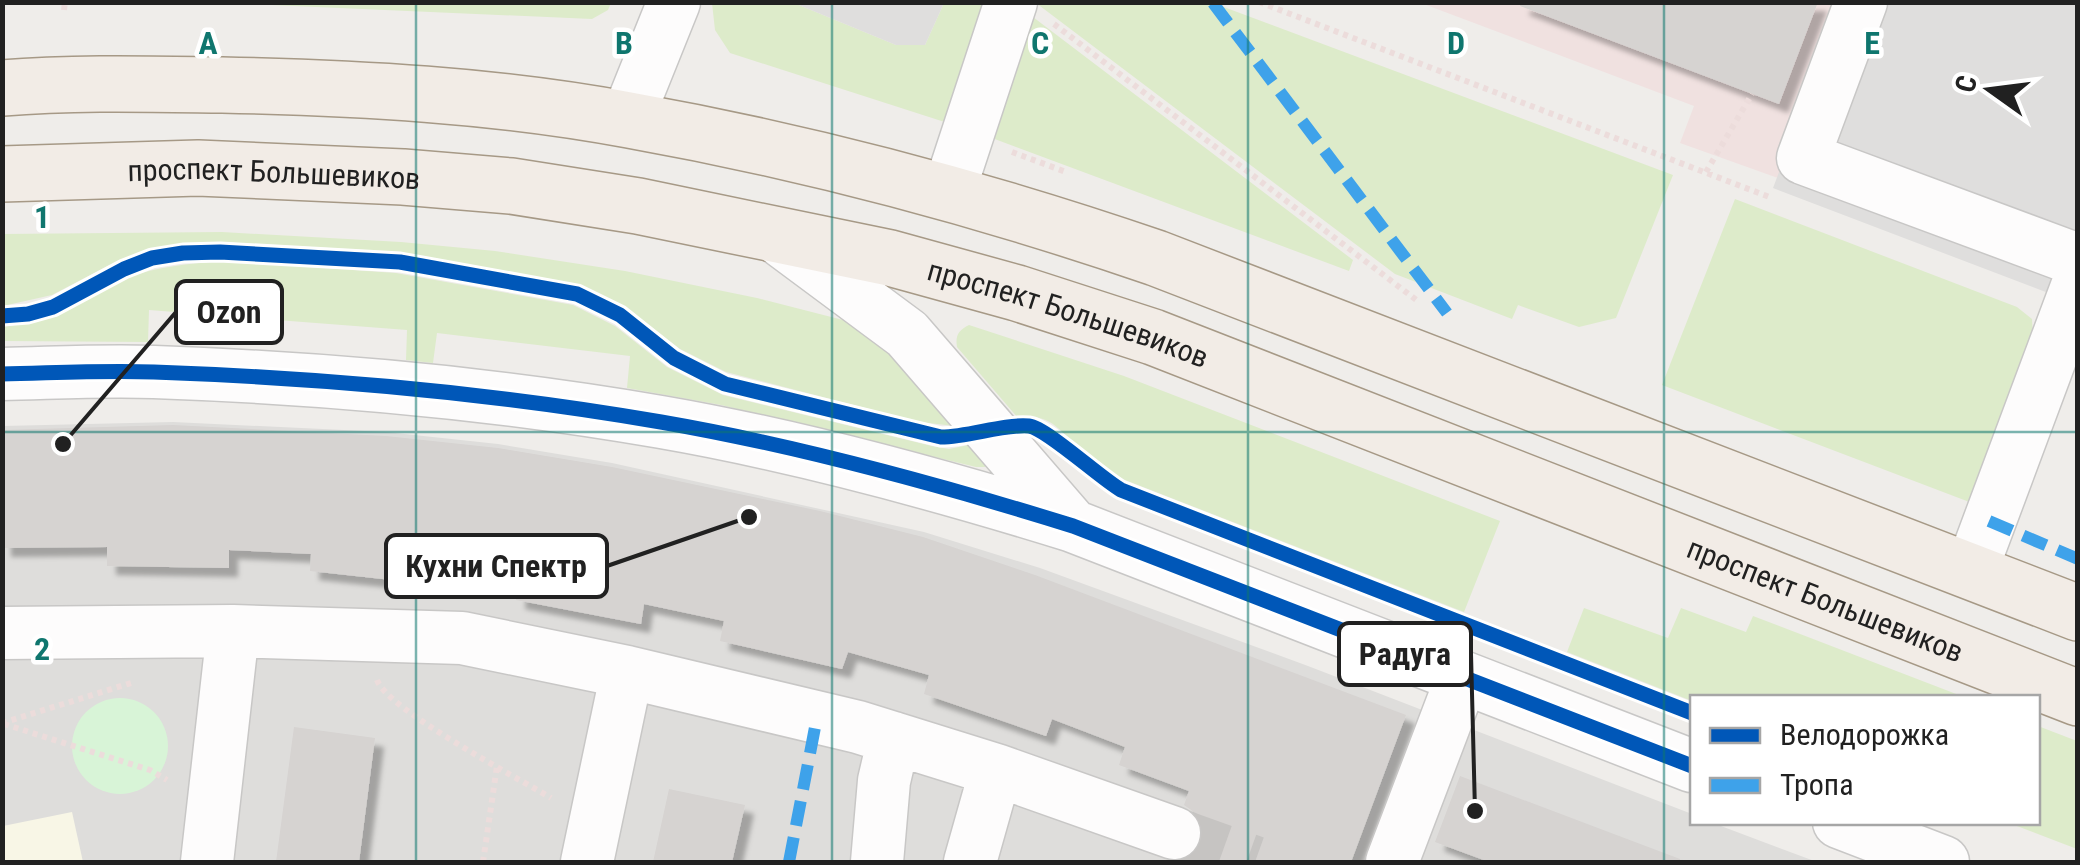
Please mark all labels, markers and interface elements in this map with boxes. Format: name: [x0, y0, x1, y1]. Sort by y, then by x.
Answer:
text: A: [198, 24, 218, 62]
text: B: [615, 24, 633, 62]
text: C: [1031, 24, 1049, 62]
text: D: [1447, 24, 1465, 62]
text: E: [1864, 24, 1880, 62]
north arrow: [1940, 40, 2040, 140]
text: С: [1948, 72, 1984, 96]
street label: проспект Большевиков: [127, 150, 422, 196]
text: 1: [34, 198, 50, 236]
street label: проспект Большевиков: [924, 252, 1214, 375]
callout: Ozon: [176, 281, 282, 343]
text: Ozon: [196, 293, 262, 331]
street label: проспект Большевиков: [1682, 530, 1968, 669]
callout: Кухни Спектр: [386, 535, 607, 597]
text: Кухни Спектр: [405, 547, 587, 585]
callout: Радуга: [1339, 623, 1471, 685]
text: 2: [34, 630, 50, 668]
text: Радуга: [1359, 635, 1451, 673]
legend: [1690, 695, 2040, 825]
text: Велодорожка: [1780, 717, 1949, 752]
text: Тропа: [1780, 767, 1854, 802]

